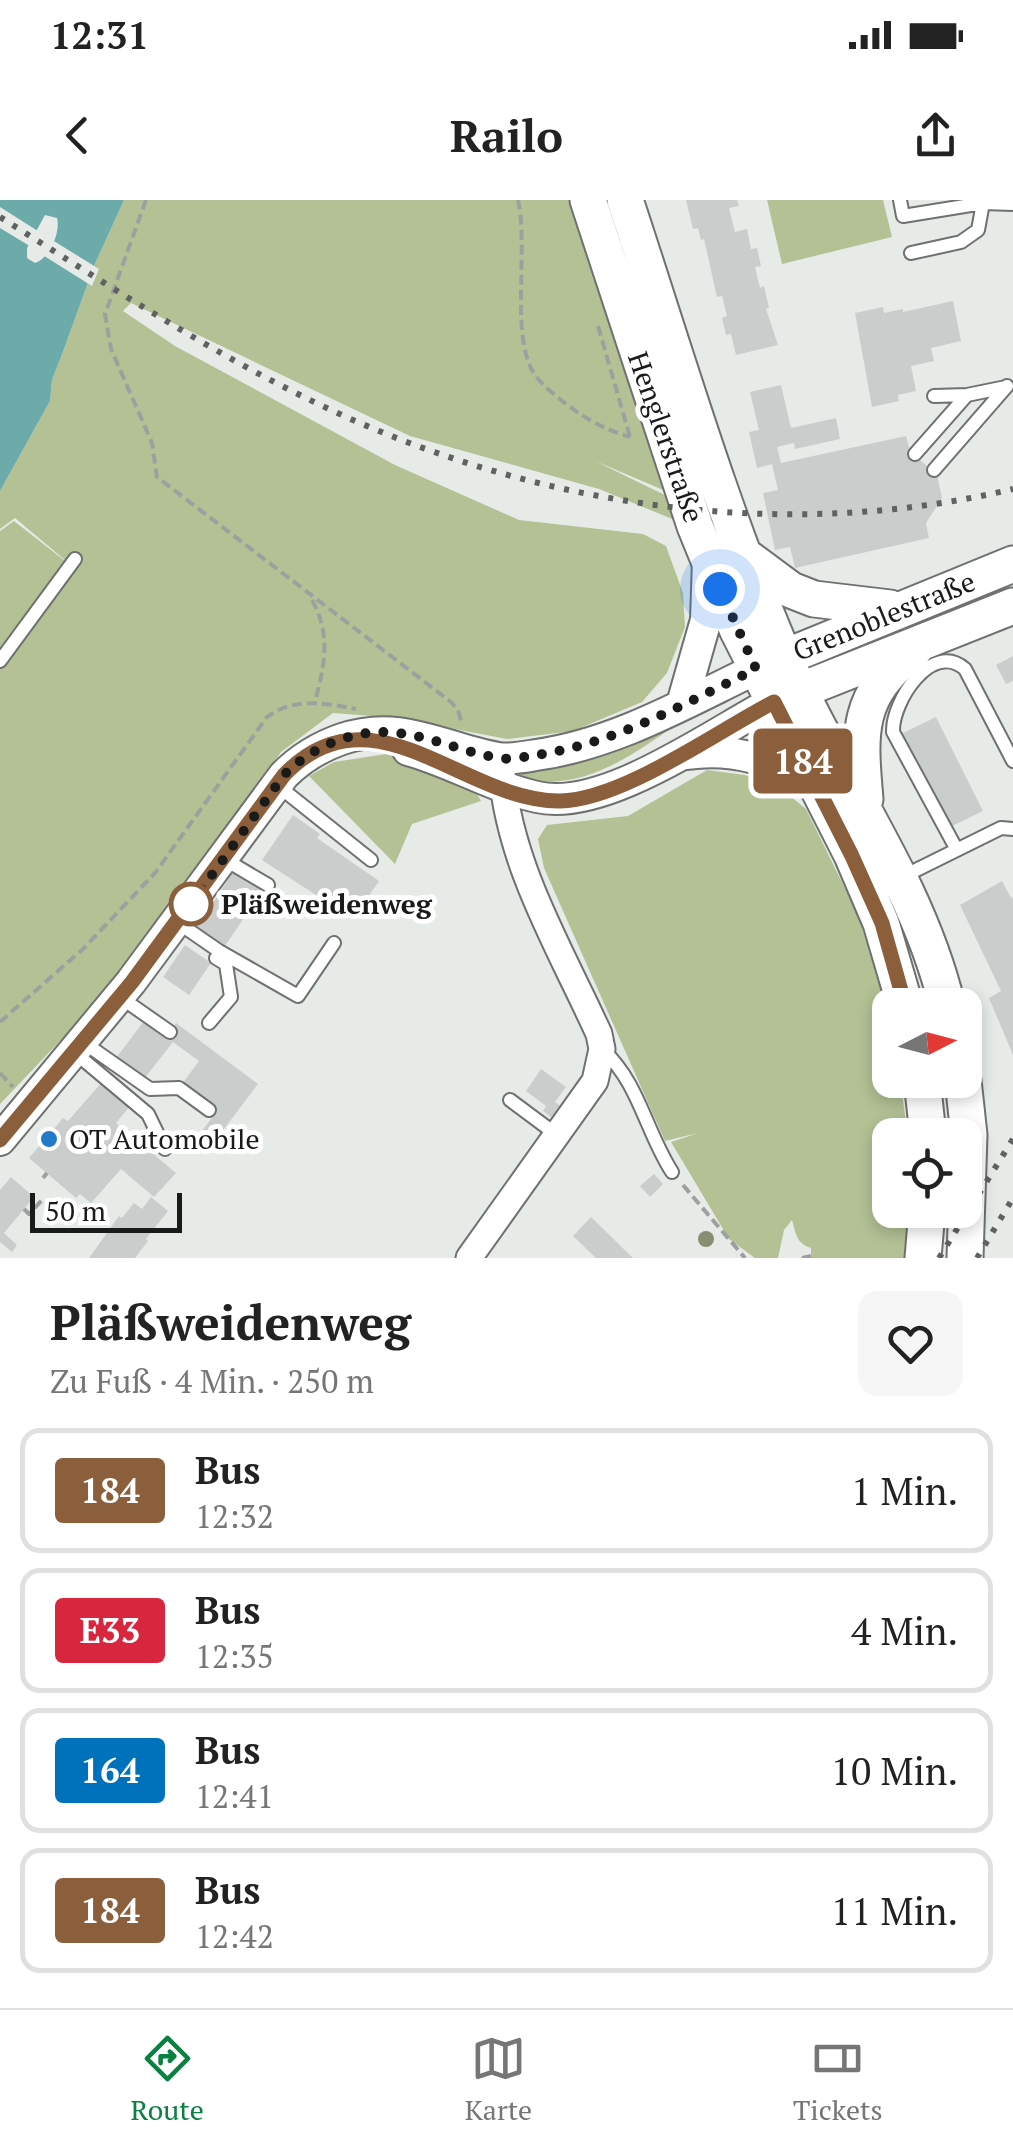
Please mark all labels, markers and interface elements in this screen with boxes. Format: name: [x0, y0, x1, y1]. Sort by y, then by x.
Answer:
text: 12:31: [50, 10, 149, 60]
text: Railo: [450, 105, 563, 165]
icon: back: [50, 108, 105, 163]
icon: share: [908, 108, 963, 163]
street label: Henglerstraße: [620, 346, 713, 527]
street label: Grenoblestraße: [787, 562, 980, 669]
your location: [695, 564, 745, 614]
line badge: 184: [746, 728, 860, 794]
text: 184: [773, 738, 833, 784]
marker: Pläßweidenweg: [170, 883, 212, 925]
place label: Pläßweidenweg: [221, 885, 433, 922]
north arrow: [872, 988, 982, 1098]
map controls: [872, 988, 982, 1228]
button: locate: [872, 1118, 982, 1228]
place label: OT Automobile: [69, 1120, 260, 1157]
marker: OT Automobile: [38, 1128, 60, 1150]
scale bar: [30, 1188, 182, 1232]
text: 50 m: [45, 1192, 106, 1229]
text: Pläßweidenweg: [50, 1290, 411, 1354]
button: heart: [858, 1291, 963, 1396]
text: Zu Fuß · 4 Min. · 250 m: [50, 1360, 374, 1402]
text: Bus: [195, 1445, 260, 1495]
text: 1 Min.: [851, 1466, 958, 1516]
text: 184: [80, 1467, 140, 1513]
text: 12:32: [195, 1495, 274, 1537]
text: Bus: [195, 1585, 260, 1635]
text: 4 Min.: [851, 1606, 958, 1656]
text: E33: [80, 1607, 140, 1653]
text: 12:35: [195, 1635, 274, 1677]
text: Bus: [195, 1725, 260, 1775]
text: 10 Min.: [831, 1746, 958, 1796]
text: 164: [80, 1747, 140, 1793]
text: 12:41: [195, 1775, 274, 1817]
text: Bus: [195, 1865, 260, 1915]
text: 11 Min.: [831, 1886, 958, 1936]
text: 184: [80, 1887, 140, 1933]
text: 12:42: [195, 1915, 274, 1957]
tab: Route: [130, 2031, 204, 2128]
tab: Karte: [465, 2031, 532, 2128]
tab: Tickets: [793, 2031, 883, 2128]

